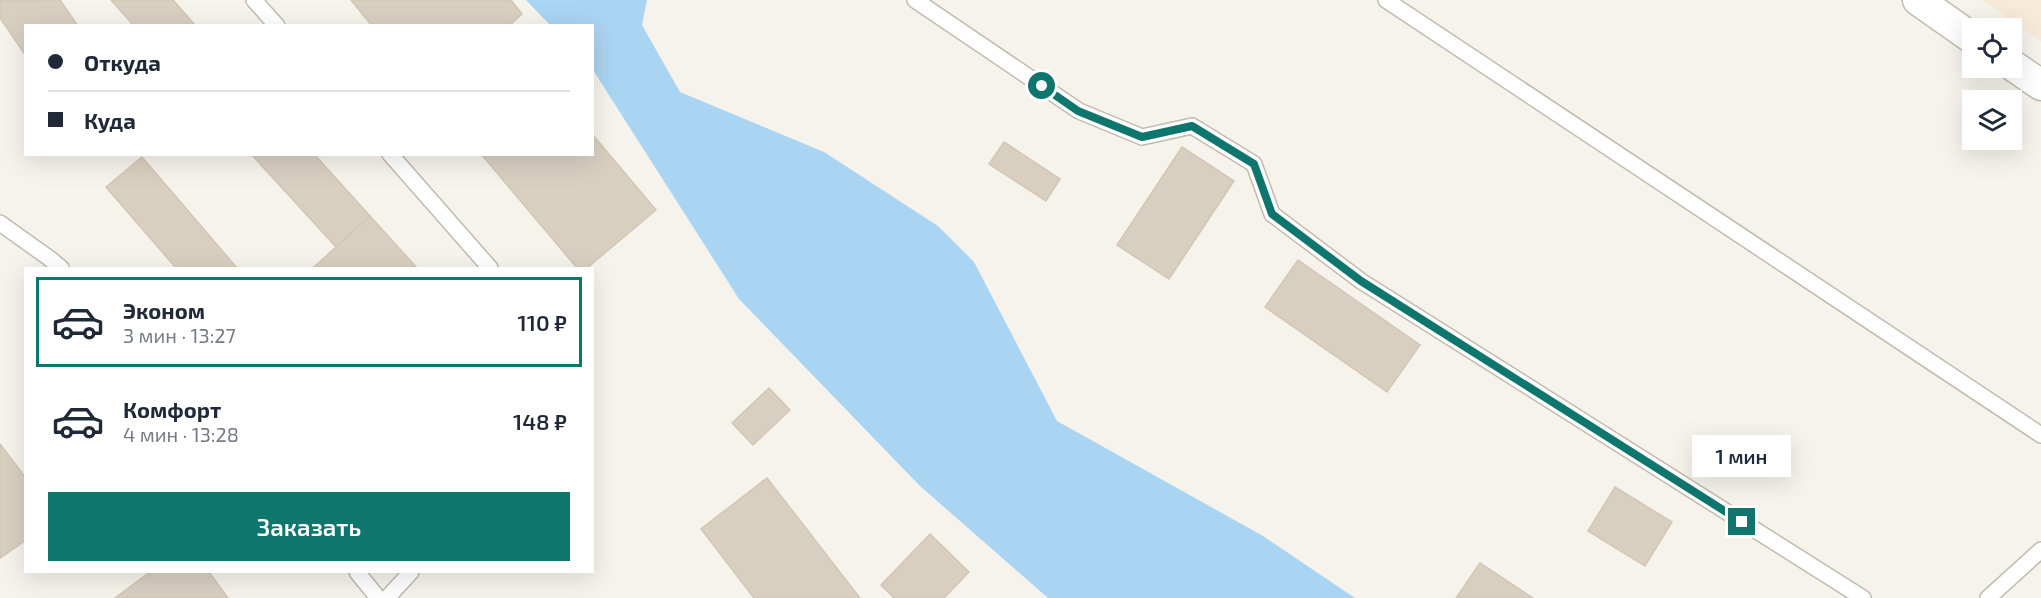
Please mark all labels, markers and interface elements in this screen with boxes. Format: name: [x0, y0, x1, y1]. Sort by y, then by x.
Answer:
map controls: [1962, 18, 2022, 150]
button: locate: [1962, 18, 2022, 78]
text: Откуда: [84, 49, 161, 75]
route start: [1028, 72, 1055, 99]
button: layers: [1962, 90, 2022, 150]
text: Куда: [84, 107, 136, 133]
icon: car: [51, 295, 105, 349]
text: Эконом: [123, 297, 205, 323]
text: 110 ₽: [518, 309, 567, 335]
text: 3 мин · 13:27: [123, 323, 236, 347]
icon: car: [51, 394, 105, 448]
text: Комфорт: [123, 396, 221, 422]
text: 148 ₽: [513, 408, 567, 434]
text: 4 мин · 13:28: [123, 422, 239, 446]
callout: 1 мин: [1692, 435, 1792, 477]
text: 1 мин: [1715, 444, 1768, 468]
button: Заказать: [48, 492, 570, 561]
route end: [1728, 508, 1755, 535]

